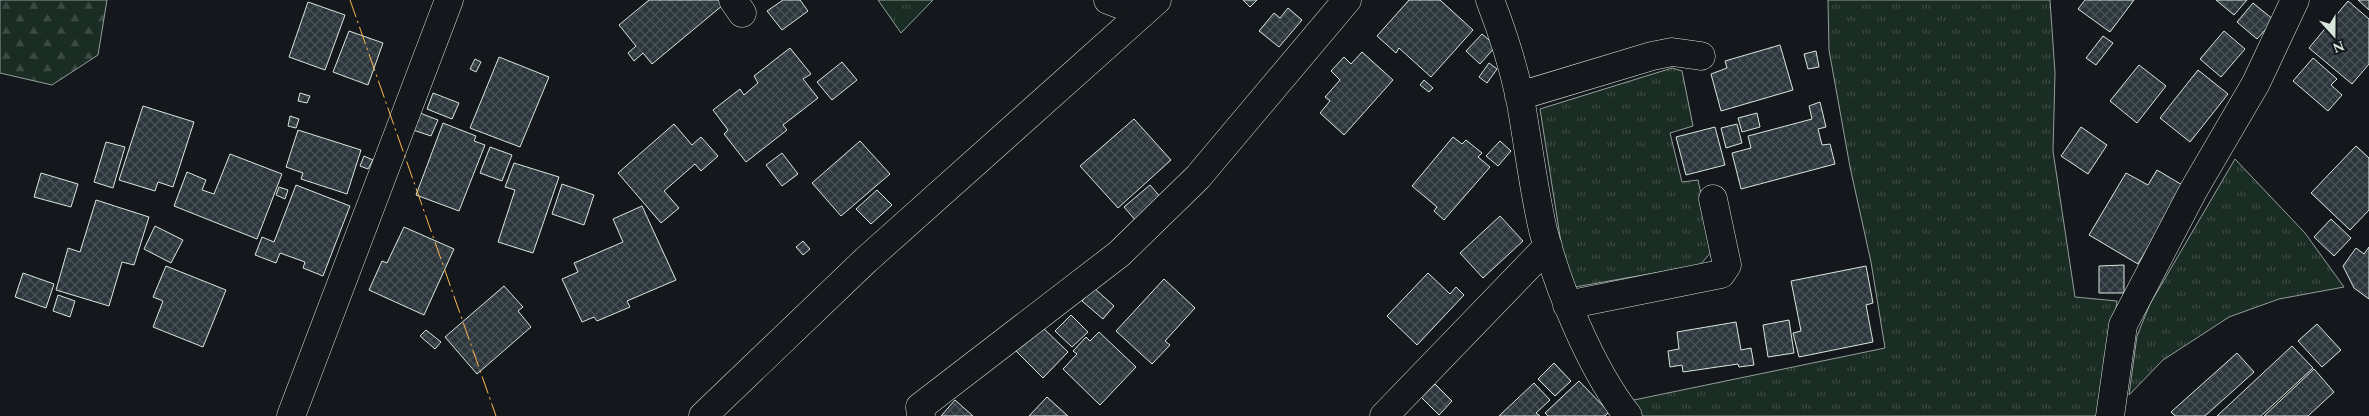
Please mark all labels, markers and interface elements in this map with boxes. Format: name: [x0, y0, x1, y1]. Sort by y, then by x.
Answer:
north arrow: [2309, 10, 2359, 60]
text: N: [2329, 35, 2348, 59]

